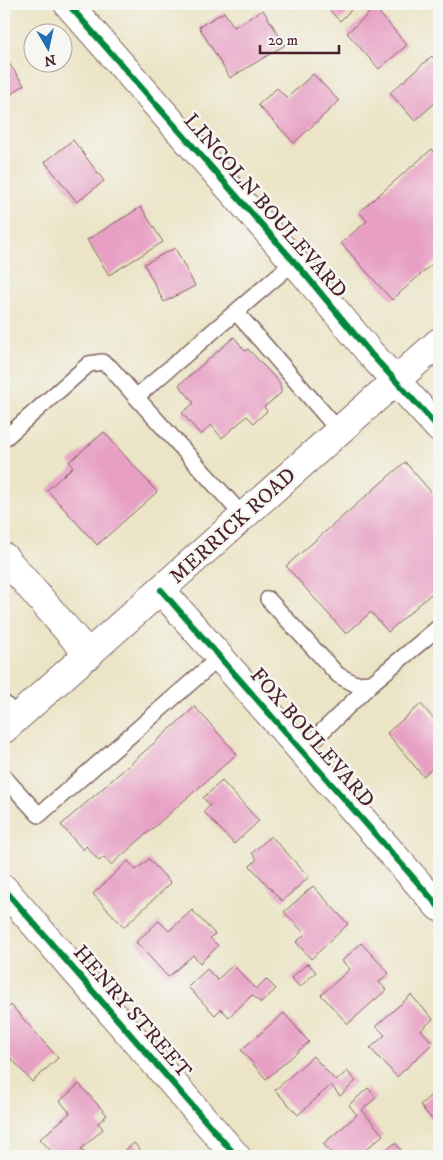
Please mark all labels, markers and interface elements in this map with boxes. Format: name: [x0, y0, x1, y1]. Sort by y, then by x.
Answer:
north arrow: [22, 22, 72, 72]
scale bar: [260, 22, 339, 54]
text: 20 m: [268, 31, 298, 50]
text: N: [42, 50, 57, 70]
street label: LINCOLN BOULEVARD: [178, 108, 352, 304]
street label: MERRICK ROAD: [164, 462, 302, 590]
street label: FOX BOULEVARD: [244, 663, 380, 813]
street label: HENRY STREET: [67, 940, 197, 1084]

